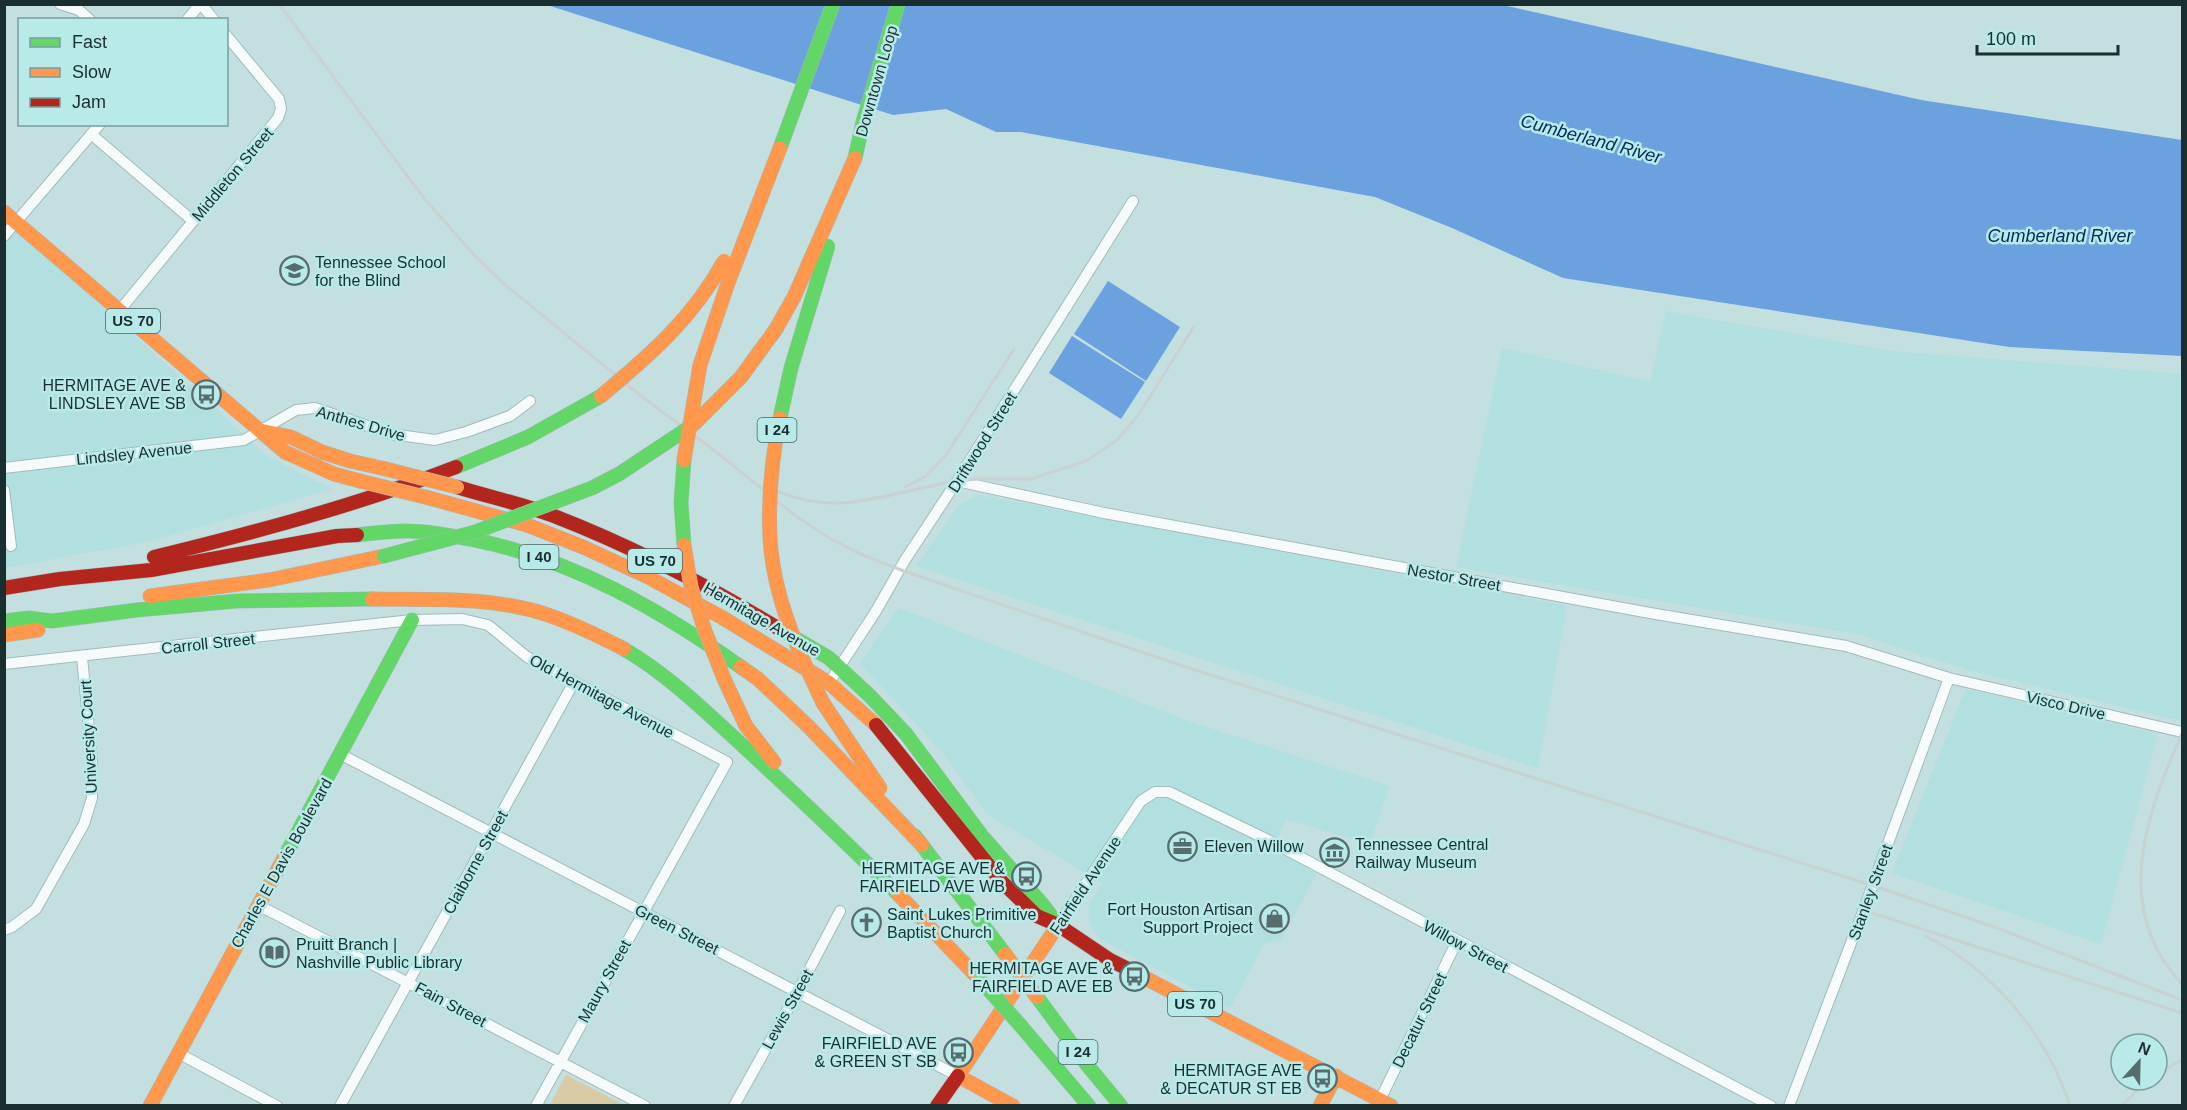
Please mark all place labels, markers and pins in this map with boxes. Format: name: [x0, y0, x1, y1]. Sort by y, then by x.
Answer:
place label: Tennessee School for the Blind: [315, 254, 446, 289]
school or university icon: Tennessee School for the Blind: [278, 255, 310, 287]
place label: HERMITAGE AVE & LINDSLEY AVE SB: [43, 377, 186, 412]
bus stop icon: HERMITAGE AVE & LINDSLEY AVE SB: [191, 378, 223, 410]
office icon: Eleven Willow: [1167, 830, 1199, 862]
place label: Tennessee Central Railway Museum: [1355, 836, 1488, 871]
museum icon: Tennessee Central Railway Museum: [1318, 837, 1350, 869]
place label: Eleven Willow: [1204, 838, 1304, 855]
place label: HERMITAGE AVE & FAIRFIELD AVE WB: [859, 860, 1005, 895]
bus stop icon: HERMITAGE AVE & FAIRFIELD AVE WB: [1010, 861, 1042, 893]
place label: Fort Houston Artisan Support Project: [1107, 901, 1254, 936]
shop icon: Fort Houston Artisan Support Project: [1258, 902, 1290, 934]
place label: Saint Lukes Primitive Baptist Church: [887, 906, 1036, 941]
church icon: Saint Lukes Primitive Baptist Church: [850, 907, 882, 939]
place label: Pruitt Branch | Nashville Public Library: [296, 936, 462, 971]
library icon: Pruitt Branch | Nashville Public Library: [259, 937, 291, 969]
place label: HERMITAGE AVE & FAIRFIELD AVE EB: [970, 960, 1113, 995]
bus stop icon: HERMITAGE AVE & FAIRFIELD AVE EB: [1118, 961, 1150, 993]
place label: FAIRFIELD AVE & GREEN ST SB: [815, 1035, 937, 1070]
bus stop icon: FAIRFIELD AVE & GREEN ST SB: [942, 1036, 974, 1068]
place label: HERMITAGE AVE & DECATUR ST EB: [1160, 1062, 1302, 1097]
bus stop icon: HERMITAGE AVE & DECATUR ST EB: [1307, 1063, 1339, 1095]

